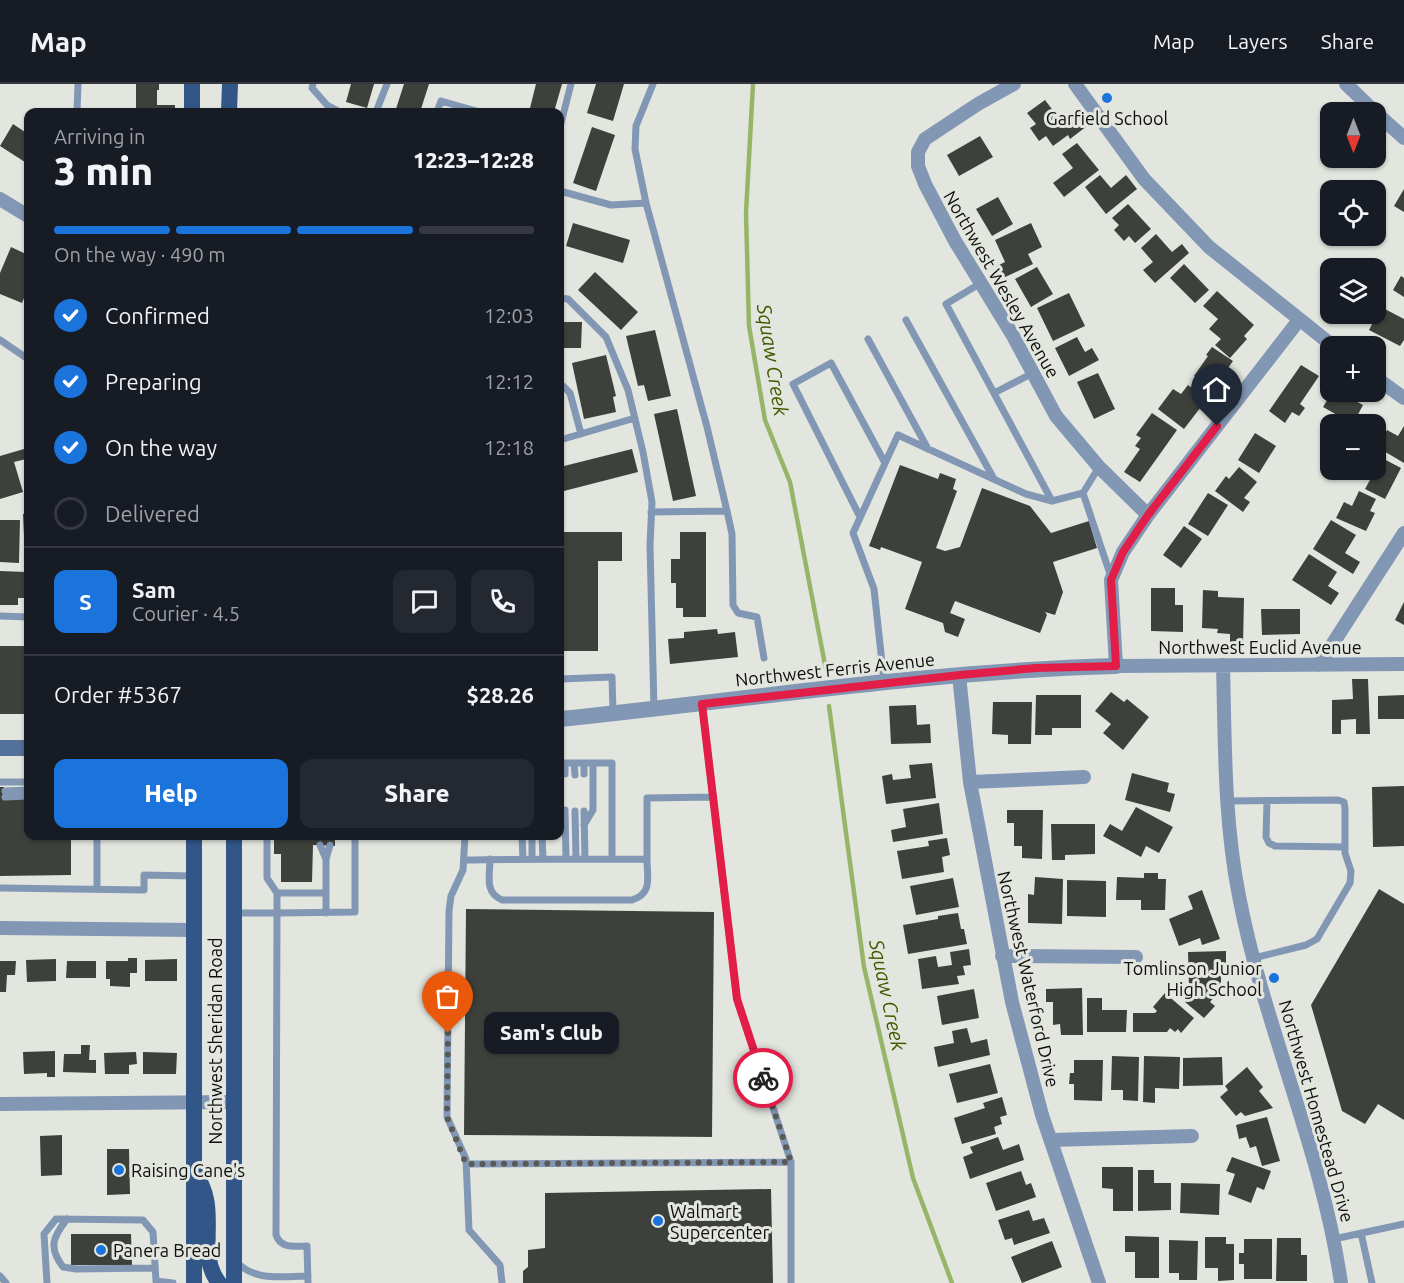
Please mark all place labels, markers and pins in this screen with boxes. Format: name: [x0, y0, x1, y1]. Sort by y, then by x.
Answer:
marker: Garfield School: [1100, 91, 1114, 105]
place label: Garfield School: [1046, 108, 1168, 128]
pin: [1191, 364, 1242, 426]
place label: Tomlinson Junior High School: [1124, 958, 1262, 999]
pin: [422, 971, 473, 1033]
marker: Tomlinson Junior High School: [1267, 971, 1281, 985]
callout: Sam's Club: [484, 1012, 619, 1054]
place label: Raising Cane's: [131, 1160, 245, 1180]
marker: Raising Cane's: [112, 1163, 126, 1177]
place label: Walmart Supercenter: [670, 1201, 769, 1242]
marker: Walmart Supercenter: [651, 1214, 665, 1228]
place label: Panera Bread: [113, 1240, 221, 1260]
marker: Panera Bread: [94, 1243, 108, 1257]

